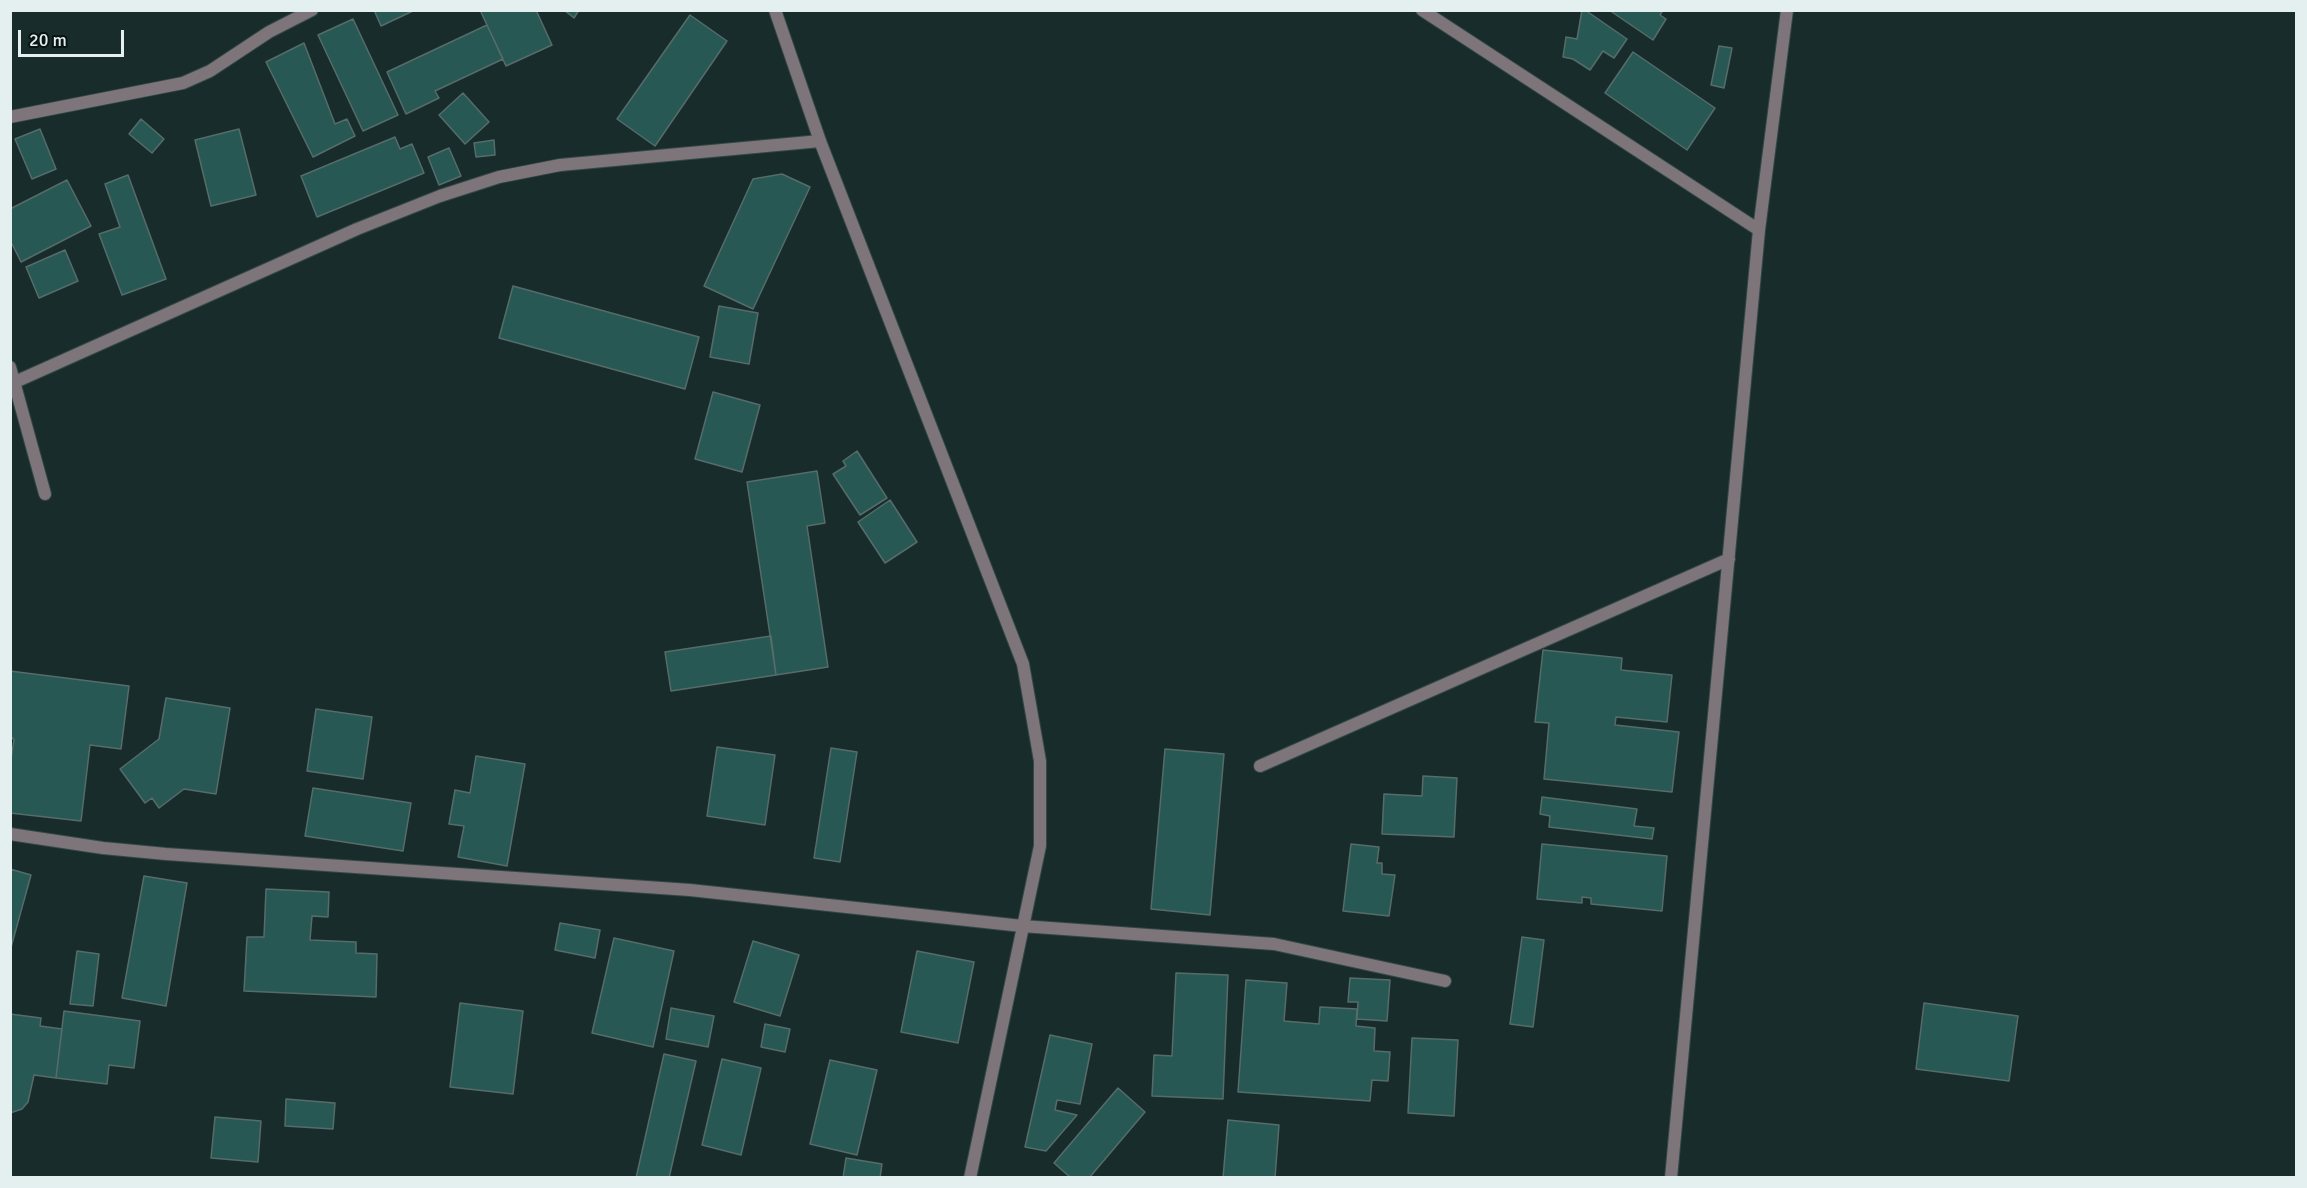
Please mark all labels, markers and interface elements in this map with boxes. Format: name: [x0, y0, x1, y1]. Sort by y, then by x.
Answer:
scale bar: [21, 18, 128, 56]
text: 20 m: [29, 29, 67, 51]

